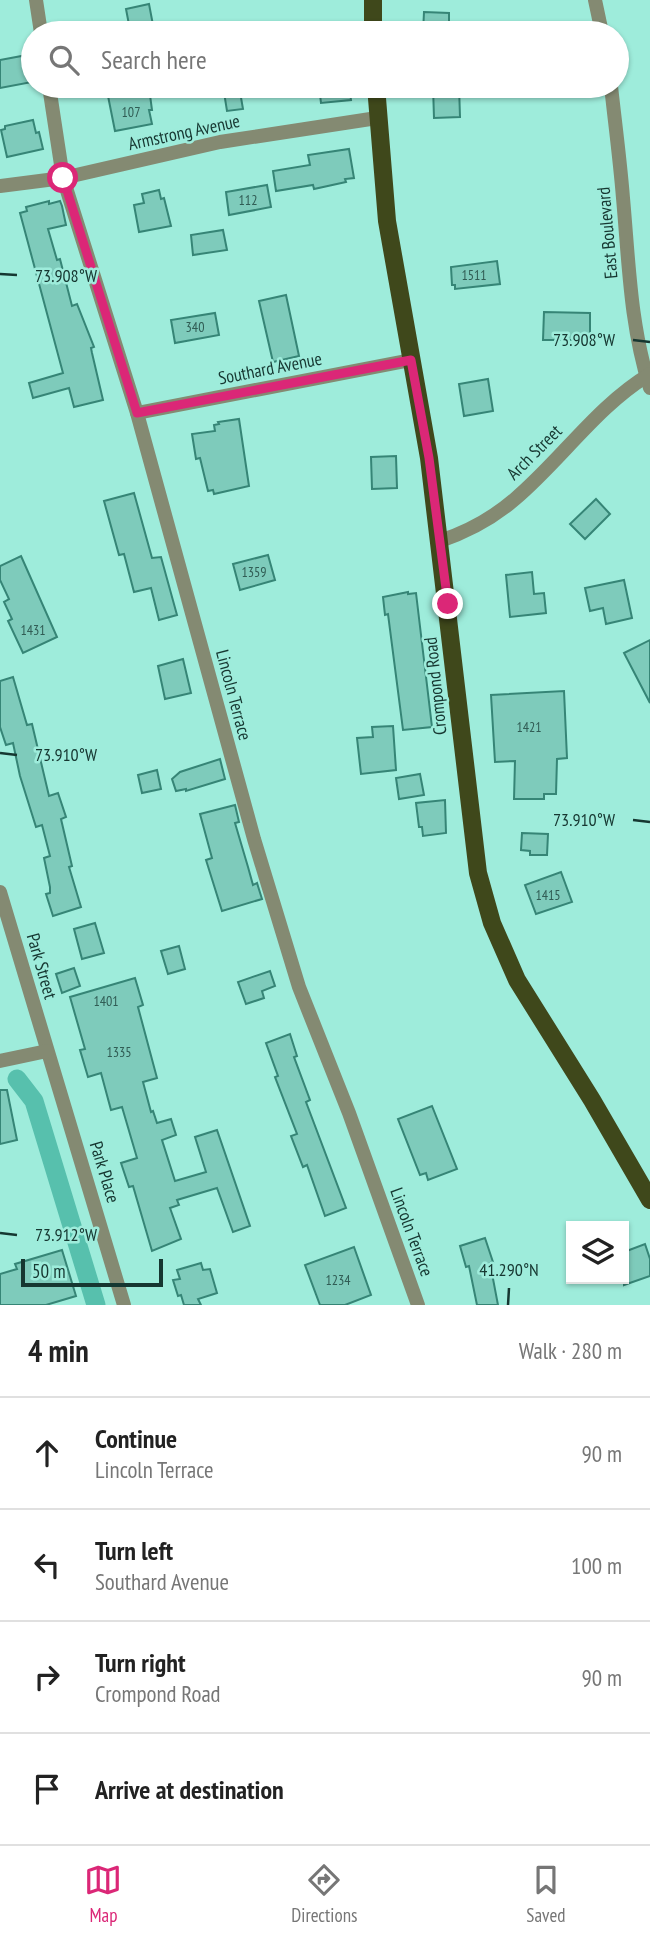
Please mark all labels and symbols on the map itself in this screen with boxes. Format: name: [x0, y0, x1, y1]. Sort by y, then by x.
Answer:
house number: 107: [122, 103, 140, 121]
street label: Armstrong Avenue: [126, 109, 242, 155]
route start: [47, 162, 78, 193]
street label: East Boulevard: [592, 186, 622, 280]
house number: 112: [239, 191, 257, 209]
text: 73.908°W: [35, 264, 97, 287]
house number: 1511: [461, 266, 487, 284]
house number: 340: [186, 318, 204, 336]
text: 73.908°W: [553, 328, 615, 351]
street label: Southard Avenue: [216, 347, 324, 389]
street label: Arch Street: [502, 419, 567, 484]
house number: 1359: [241, 563, 267, 581]
route end: [432, 588, 463, 619]
house number: 1431: [20, 621, 46, 639]
street label: Crompond Road: [418, 636, 452, 736]
street label: Lincoln Terrace: [211, 647, 257, 743]
house number: 1421: [516, 718, 542, 736]
text: 73.910°W: [35, 743, 97, 766]
text: 73.910°W: [553, 808, 615, 831]
house number: 1415: [535, 886, 561, 904]
street label: Park Street: [22, 930, 62, 1002]
house number: 1401: [93, 992, 119, 1010]
house number: 1335: [106, 1043, 132, 1061]
street label: Park Place: [85, 1138, 125, 1206]
street label: Lincoln Terrace: [385, 1184, 439, 1280]
text: 73.912°W: [35, 1223, 97, 1246]
scale bar: [21, 1256, 163, 1288]
text: 41.290°N: [479, 1258, 539, 1281]
house number: 1234: [325, 1271, 351, 1289]

